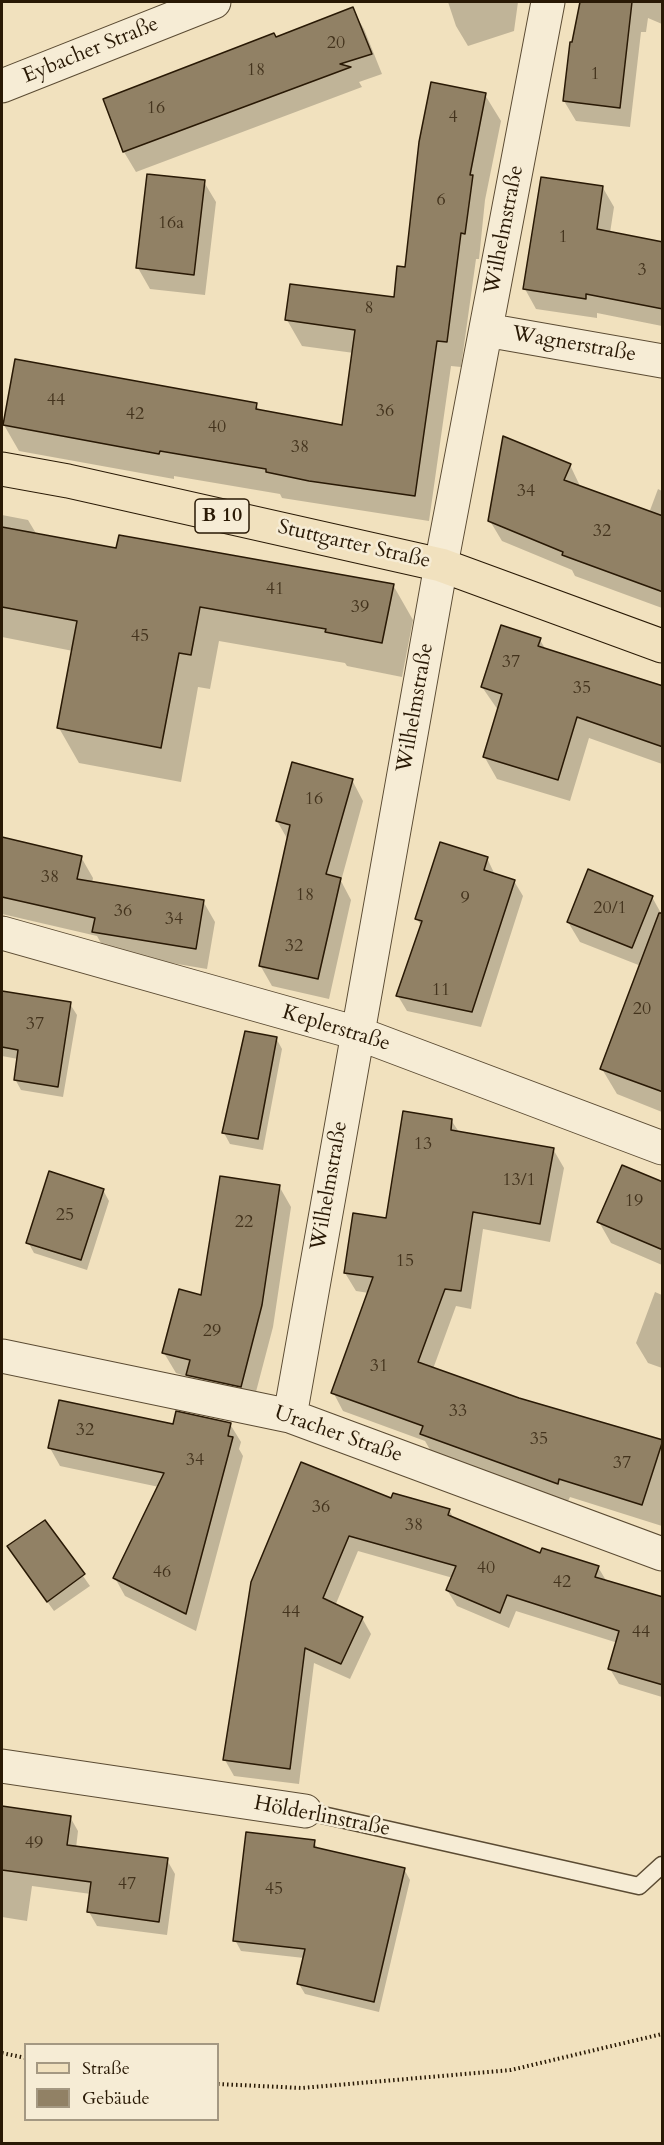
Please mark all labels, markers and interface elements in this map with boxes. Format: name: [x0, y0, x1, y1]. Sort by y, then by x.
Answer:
street label: Eybacher Straße: [19, 12, 163, 90]
house number: 20: [327, 33, 345, 55]
house number: 18: [247, 60, 265, 82]
house number: 1: [590, 64, 600, 86]
house number: 16: [147, 98, 165, 120]
house number: 4: [448, 107, 458, 129]
street label: Wilhelmstraße: [480, 163, 530, 297]
house number: 6: [436, 190, 446, 212]
house number: 16a: [158, 213, 184, 235]
house number: 1: [558, 227, 568, 249]
house number: 3: [637, 260, 647, 282]
house number: 8: [364, 298, 374, 320]
street label: Wagnerstraße: [510, 322, 638, 368]
house number: 44: [47, 390, 65, 412]
house number: 36: [376, 401, 394, 423]
house number: 42: [126, 404, 144, 426]
house number: 40: [208, 417, 226, 439]
house number: 38: [291, 437, 309, 459]
house number: 34: [517, 481, 535, 503]
road number: B 10: [195, 499, 249, 533]
street label: Stuttgarter Straße: [275, 515, 433, 575]
house number: 32: [593, 521, 611, 543]
house number: 41: [266, 579, 284, 601]
house number: 39: [351, 597, 369, 619]
house number: 45: [131, 626, 149, 648]
street label: Wilhelmstraße: [392, 641, 440, 775]
house number: 37: [502, 652, 520, 674]
house number: 35: [573, 678, 591, 700]
house number: 16: [305, 789, 323, 811]
house number: 38: [41, 867, 59, 889]
house number: 18: [296, 885, 314, 907]
house number: 9: [460, 888, 470, 910]
house number: 20/1: [593, 898, 627, 920]
house number: 36: [114, 901, 132, 923]
house number: 34: [165, 909, 183, 931]
house number: 32: [285, 936, 303, 958]
house number: 11: [432, 980, 450, 1002]
house number: 20: [633, 999, 651, 1021]
street label: Keplerstraße: [279, 1001, 393, 1057]
house number: 37: [26, 1014, 44, 1036]
street label: Wilhelmstraße: [306, 1119, 354, 1253]
house number: 13: [414, 1134, 432, 1156]
house number: 13/1: [502, 1170, 536, 1192]
house number: 19: [625, 1191, 643, 1213]
house number: 25: [56, 1205, 74, 1227]
house number: 22: [235, 1212, 253, 1234]
house number: 15: [396, 1251, 414, 1273]
house number: 29: [203, 1321, 221, 1343]
house number: 31: [370, 1356, 388, 1378]
street label: Uracher Straße: [271, 1401, 405, 1469]
house number: 33: [449, 1401, 467, 1423]
house number: 32: [76, 1420, 94, 1442]
house number: 35: [530, 1429, 548, 1451]
house number: 34: [186, 1450, 204, 1472]
house number: 37: [613, 1453, 631, 1475]
house number: 36: [312, 1497, 330, 1519]
house number: 38: [405, 1515, 423, 1537]
house number: 40: [477, 1558, 495, 1580]
house number: 46: [153, 1562, 171, 1584]
house number: 42: [553, 1572, 571, 1594]
house number: 44: [282, 1602, 300, 1624]
house number: 44: [632, 1622, 650, 1644]
street label: Hölderlinstraße: [252, 1791, 392, 1843]
house number: 49: [25, 1833, 43, 1855]
house number: 47: [118, 1874, 136, 1896]
house number: 45: [265, 1879, 283, 1901]
legend: [24, 2043, 219, 2121]
text: Straße: [82, 2056, 130, 2081]
text: Gebäude: [82, 2086, 150, 2111]

